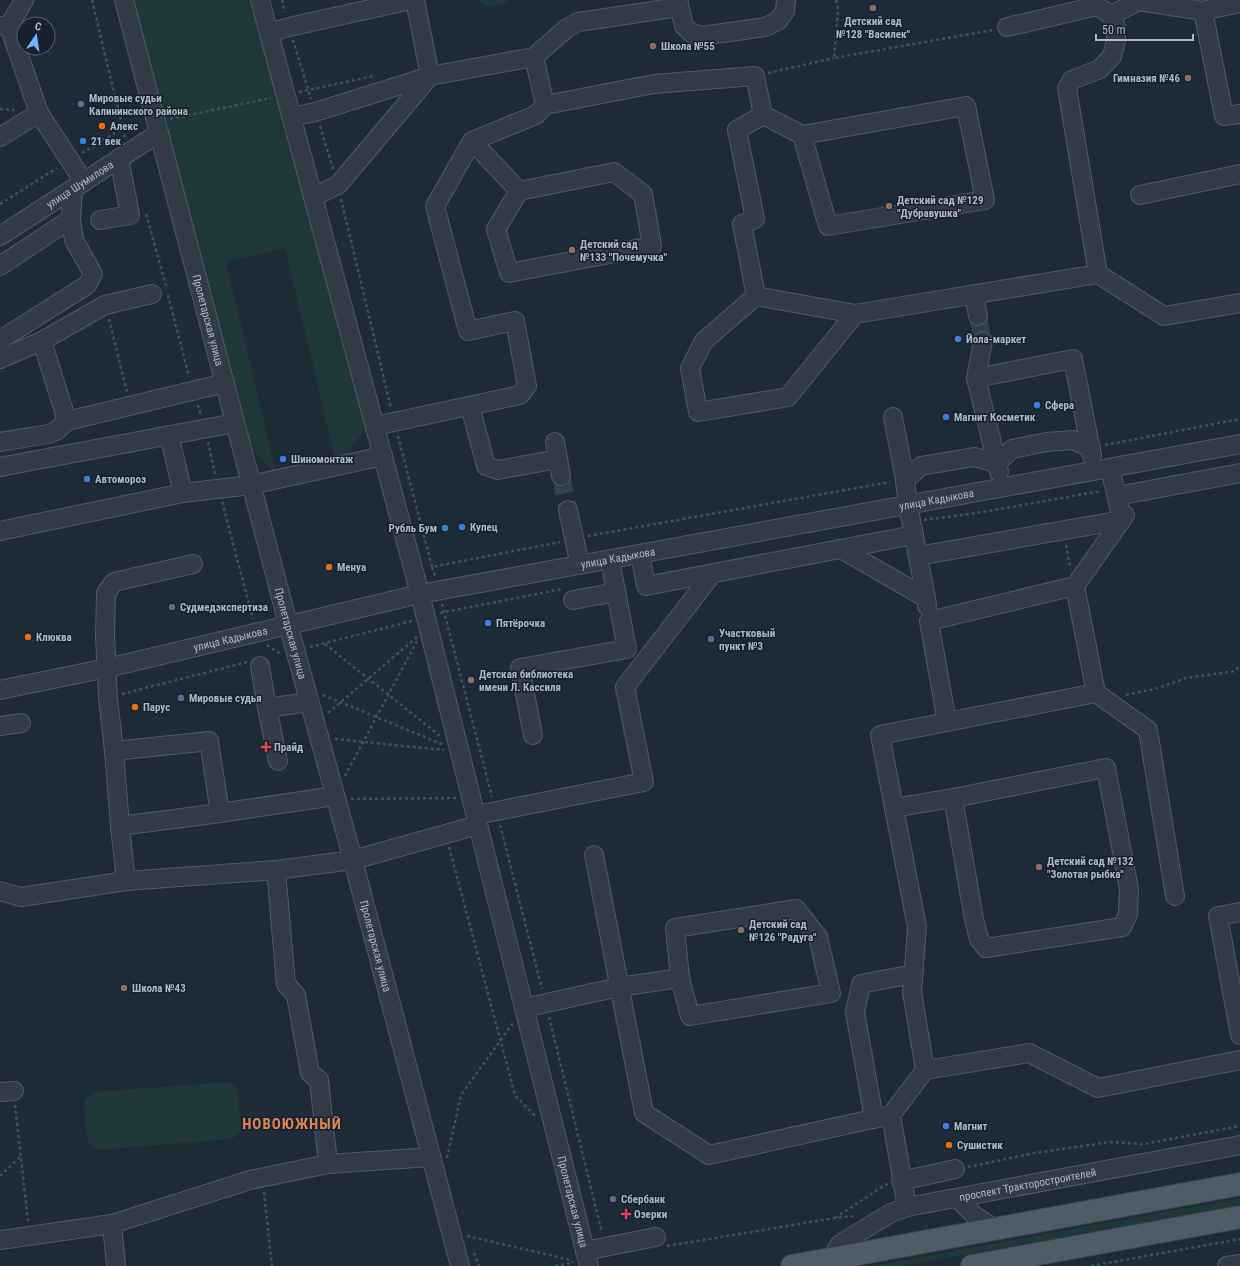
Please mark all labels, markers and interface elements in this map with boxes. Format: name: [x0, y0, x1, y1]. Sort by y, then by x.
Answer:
marker: Детский сад №128 "Василек": [868, 3, 878, 13]
place label: Детский сад №128 "Василек": [836, 15, 911, 41]
north arrow: [16, 16, 56, 56]
scale bar: [1096, 16, 1193, 42]
text: С: [34, 20, 43, 34]
text: 50 m: [1102, 23, 1126, 37]
place label: Школа №55: [661, 40, 715, 53]
marker: Школа №55: [648, 41, 658, 51]
place label: Гимназия №46: [1113, 72, 1180, 85]
marker: Гимназия №46: [1183, 73, 1193, 83]
place label: Мировые судьи Калининского района: [89, 92, 188, 118]
marker: Мировые судьи Калининского района: [76, 99, 86, 109]
place label: Алекс: [110, 120, 138, 133]
marker: Алекс: [97, 121, 107, 131]
place label: 21 век: [91, 135, 121, 148]
marker: 21 век: [78, 136, 88, 146]
street label: улица Шумилова: [44, 158, 116, 211]
place label: Детский сад №129 "Дубравушка": [897, 194, 983, 220]
marker: Детский сад №129 "Дубравушка": [884, 201, 894, 211]
place label: Детский сад №133 "Почемучка": [580, 238, 667, 264]
marker: Детский сад №133 "Почемучка": [567, 245, 577, 255]
street label: Пролетарская улица: [189, 273, 226, 367]
place label: Йола-маркет: [966, 333, 1026, 346]
marker: Йола-маркет: [953, 334, 963, 344]
place label: Сфера: [1045, 399, 1074, 412]
marker: Сфера: [1032, 400, 1042, 410]
place label: Магнит Косметик: [954, 411, 1036, 424]
marker: Магнит Косметик: [941, 412, 951, 422]
place label: Шиномонтаж: [291, 453, 354, 466]
marker: Шиномонтаж: [278, 454, 288, 464]
place label: Автомороз: [95, 473, 146, 486]
marker: Автомороз: [82, 474, 92, 484]
street label: улица Кадыкова: [898, 487, 975, 513]
place label: Купец: [470, 521, 498, 534]
place label: Рубль Бум: [389, 522, 437, 535]
marker: Купец: [457, 522, 467, 532]
marker: Рубль Бум: [440, 523, 450, 533]
street label: улица Кадыкова: [580, 545, 656, 571]
place label: Менуа: [337, 561, 366, 574]
marker: Менуа: [324, 562, 334, 572]
street label: Пролетарская улица: [272, 587, 309, 681]
place label: Судмедэкспертиза: [180, 601, 268, 614]
marker: Судмедэкспертиза: [167, 602, 177, 612]
place label: Пятёрочка: [496, 617, 545, 630]
marker: Пятёрочка: [483, 618, 493, 628]
street label: улица Кадыкова: [192, 624, 269, 654]
place label: Участковый пункт №3: [719, 627, 775, 653]
place label: Клюква: [36, 631, 72, 644]
marker: Клюква: [23, 632, 33, 642]
marker: Участковый пункт №3: [706, 634, 716, 644]
place label: Детская библиотека имени Л. Кассиля: [479, 668, 573, 694]
marker: Детская библиотека имени Л. Кассиля: [466, 675, 476, 685]
place label: Мировые судья: [189, 692, 262, 705]
marker: Мировые судья: [176, 693, 186, 703]
place label: Парус: [143, 701, 170, 714]
marker: Парус: [130, 702, 140, 712]
place label: Прайд: [274, 741, 303, 754]
marker: Прайд: [261, 742, 271, 752]
place label: Детский сад №132 "Золотая рыбка": [1047, 855, 1134, 881]
marker: Детский сад №132 "Золотая рыбка": [1034, 862, 1044, 872]
street label: Пролетарская улица: [357, 899, 393, 993]
place label: Детский сад №126 "Радуга": [749, 918, 817, 944]
marker: Детский сад №126 "Радуга": [736, 925, 746, 935]
place label: Школа №43: [132, 982, 186, 995]
marker: Школа №43: [119, 983, 129, 993]
district label: НОВОЮЖНЫЙ: [242, 1115, 342, 1133]
place label: Магнит: [954, 1120, 988, 1133]
marker: Магнит: [941, 1121, 951, 1131]
place label: Сушистик: [957, 1139, 1003, 1152]
marker: Сушистик: [944, 1140, 954, 1150]
street label: Пролетарская улица: [555, 1155, 590, 1249]
street label: проспект Тракторостроителей: [958, 1166, 1097, 1204]
place label: Сбербанк: [621, 1193, 666, 1206]
marker: Сбербанк: [608, 1194, 618, 1204]
place label: Озерки: [634, 1208, 667, 1221]
marker: Озерки: [621, 1209, 631, 1219]

